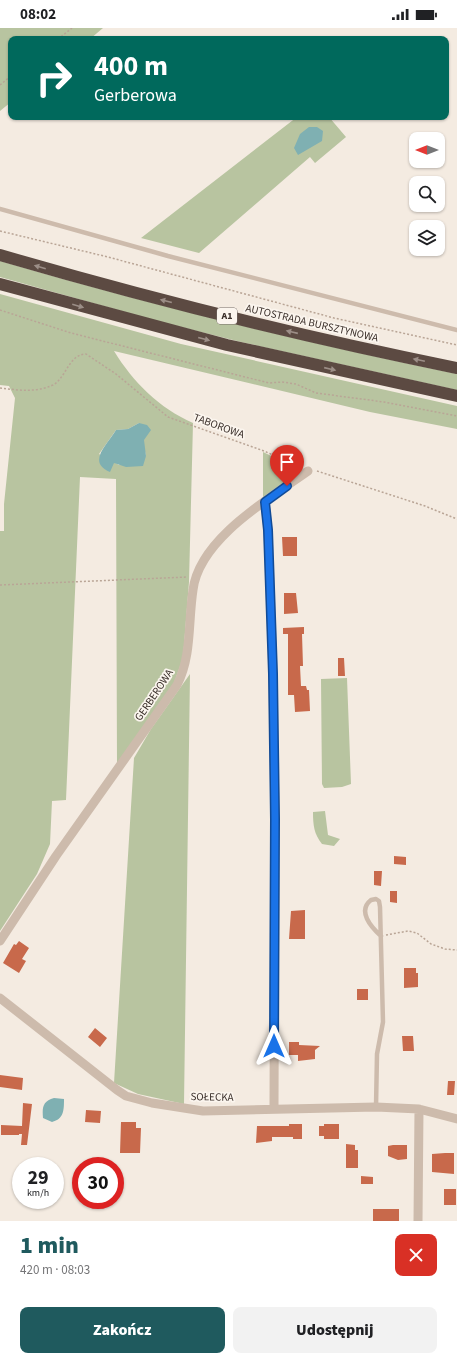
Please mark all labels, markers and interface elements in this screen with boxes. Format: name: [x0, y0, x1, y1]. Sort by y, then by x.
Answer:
text: 08:02: [20, 4, 56, 25]
text: 400 m: [94, 46, 168, 86]
icon: right: [28, 52, 80, 104]
text: Gerberowa: [94, 83, 177, 108]
north arrow: [409, 132, 445, 168]
map controls: [409, 132, 445, 256]
button: search: [409, 176, 445, 212]
button: layers: [409, 220, 445, 256]
one-way arrow: [34, 264, 46, 270]
one-way arrow: [159, 298, 171, 304]
street label: AUTOSTRADA BURSZTYNOWA: [244, 300, 380, 346]
one-way arrow: [72, 303, 84, 309]
road number: A1: [217, 308, 237, 324]
one-way arrow: [286, 329, 298, 335]
one-way arrow: [198, 336, 210, 342]
one-way arrow: [413, 357, 425, 363]
one-way arrow: [324, 366, 336, 372]
street label: TABOROWA: [191, 410, 247, 442]
pin: [270, 445, 304, 486]
icon: arrive: [276, 451, 298, 473]
street label: GERBEROWA: [131, 666, 177, 724]
position arrow: [253, 1025, 295, 1067]
street label: SOŁECKA: [190, 1089, 234, 1105]
speed limit sign: 30: [72, 1157, 124, 1209]
text: 29: [27, 1164, 49, 1192]
text: km/h: [27, 1186, 49, 1200]
text: 1 min: [20, 1228, 79, 1263]
button: close: [395, 1234, 437, 1276]
text: 420 m · 08:03: [20, 1261, 90, 1279]
button: Zakończ: [20, 1307, 225, 1353]
button: Udostępnij: [233, 1307, 437, 1353]

